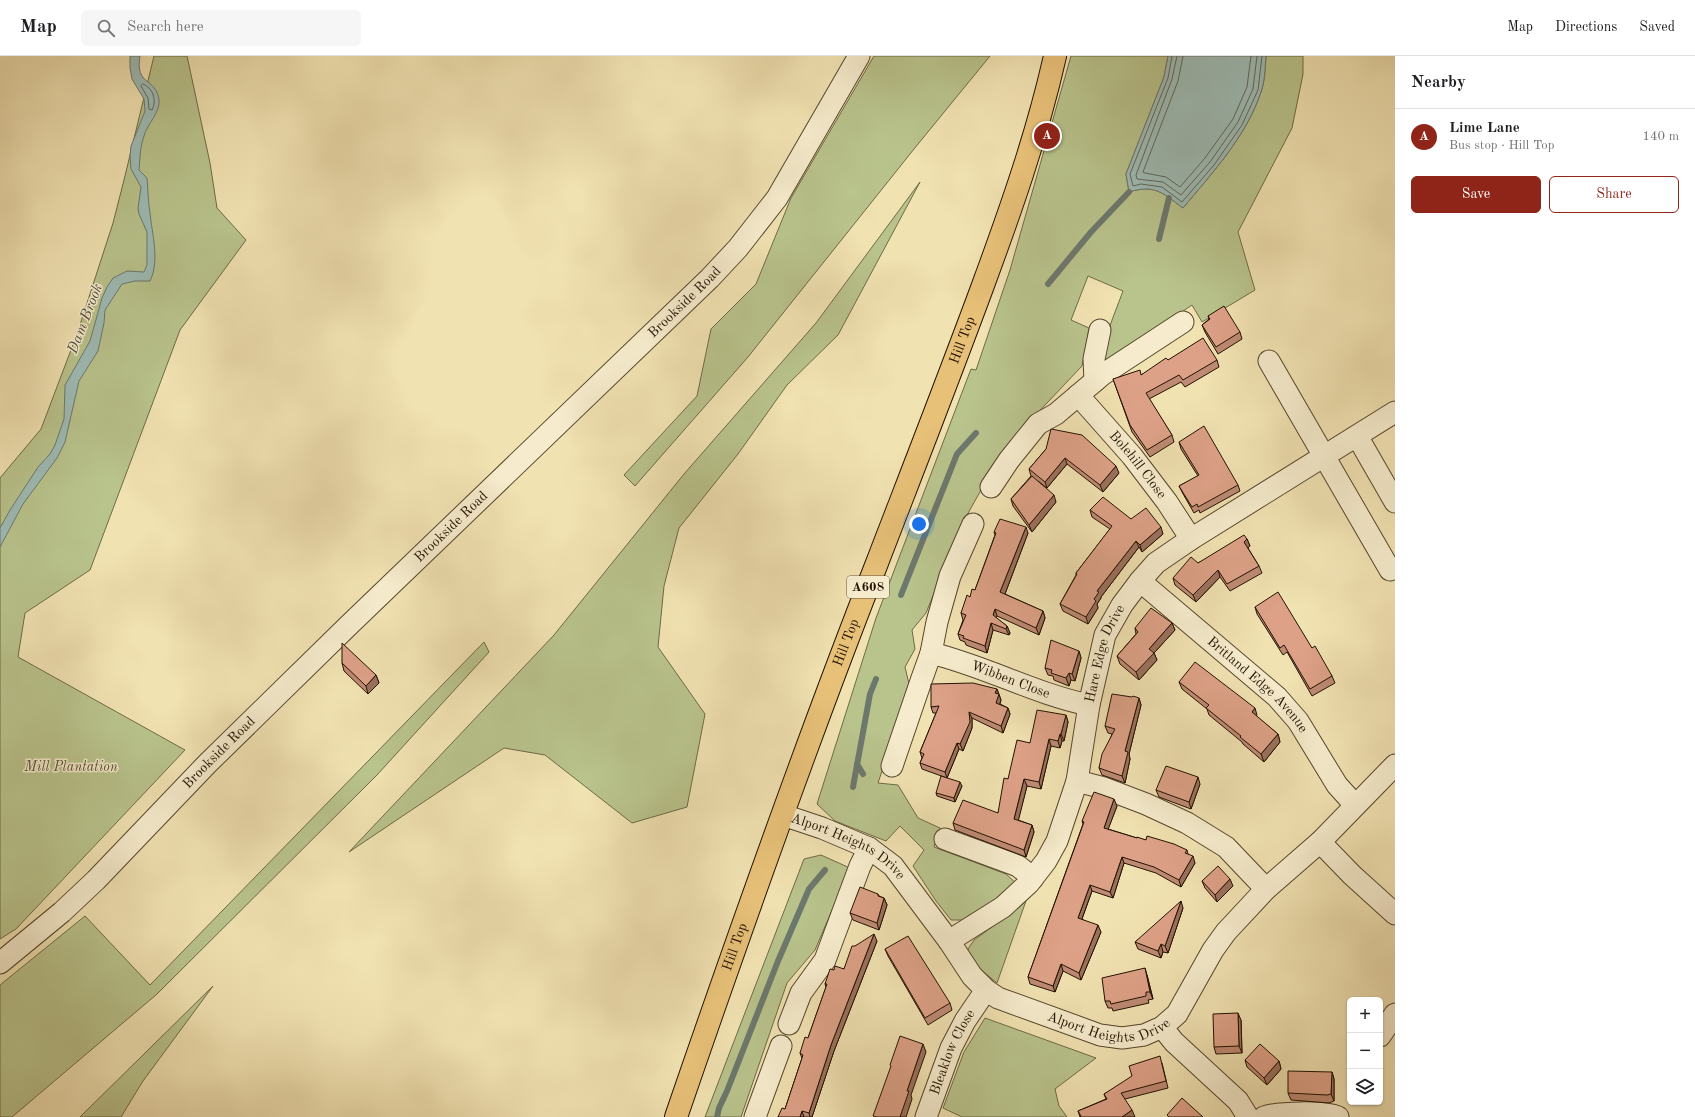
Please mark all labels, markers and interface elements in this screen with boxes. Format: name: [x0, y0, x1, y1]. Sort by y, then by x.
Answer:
search box: [81, 10, 361, 46]
icon: search: [95, 17, 117, 39]
text: Map: [20, 18, 57, 37]
text: Search here: [127, 20, 204, 35]
text: Map: [1507, 20, 1533, 34]
text: Directions: [1555, 20, 1617, 34]
text: Saved: [1639, 20, 1675, 34]
text: Nearby: [1411, 74, 1466, 91]
pin: A: [1034, 121, 1060, 151]
text: Lime Lane: [1449, 121, 1520, 136]
text: A: [1419, 130, 1429, 143]
text: 140 m: [1642, 130, 1679, 143]
text: Bus stop · Hill Top: [1449, 139, 1554, 152]
button: Save: [1411, 176, 1541, 213]
button: Share: [1549, 176, 1679, 213]
street label: Brookside Road: [646, 264, 724, 340]
water label: Dam Brook: [65, 282, 106, 357]
street label: Hill Top: [947, 315, 978, 366]
street label: Bolehill Close: [1106, 428, 1169, 501]
street label: Brookside Road: [412, 489, 490, 565]
your location: [909, 514, 929, 534]
road number: A608: [847, 576, 889, 598]
street label: Hare Edge Drive: [1083, 602, 1128, 704]
street label: Hill Top: [831, 617, 862, 668]
street label: Britland Edge Avenue: [1205, 634, 1310, 735]
street label: Wibben Close: [969, 659, 1052, 701]
street label: Brookside Road: [180, 714, 258, 791]
park label: Mill Plantation: [23, 760, 118, 774]
street label: Alport Heights Drive: [789, 811, 908, 882]
street label: Hill Top: [720, 921, 750, 973]
map controls: [1347, 997, 1383, 1105]
button: +: [1347, 997, 1383, 1033]
street label: Alport Heights Drive: [1044, 1005, 1172, 1025]
street label: Bleaklow Close: [928, 1007, 978, 1097]
text: Alport Heights Drive: [1045, 1009, 1173, 1045]
button: −: [1347, 1033, 1383, 1069]
button: layers: [1347, 1069, 1383, 1105]

